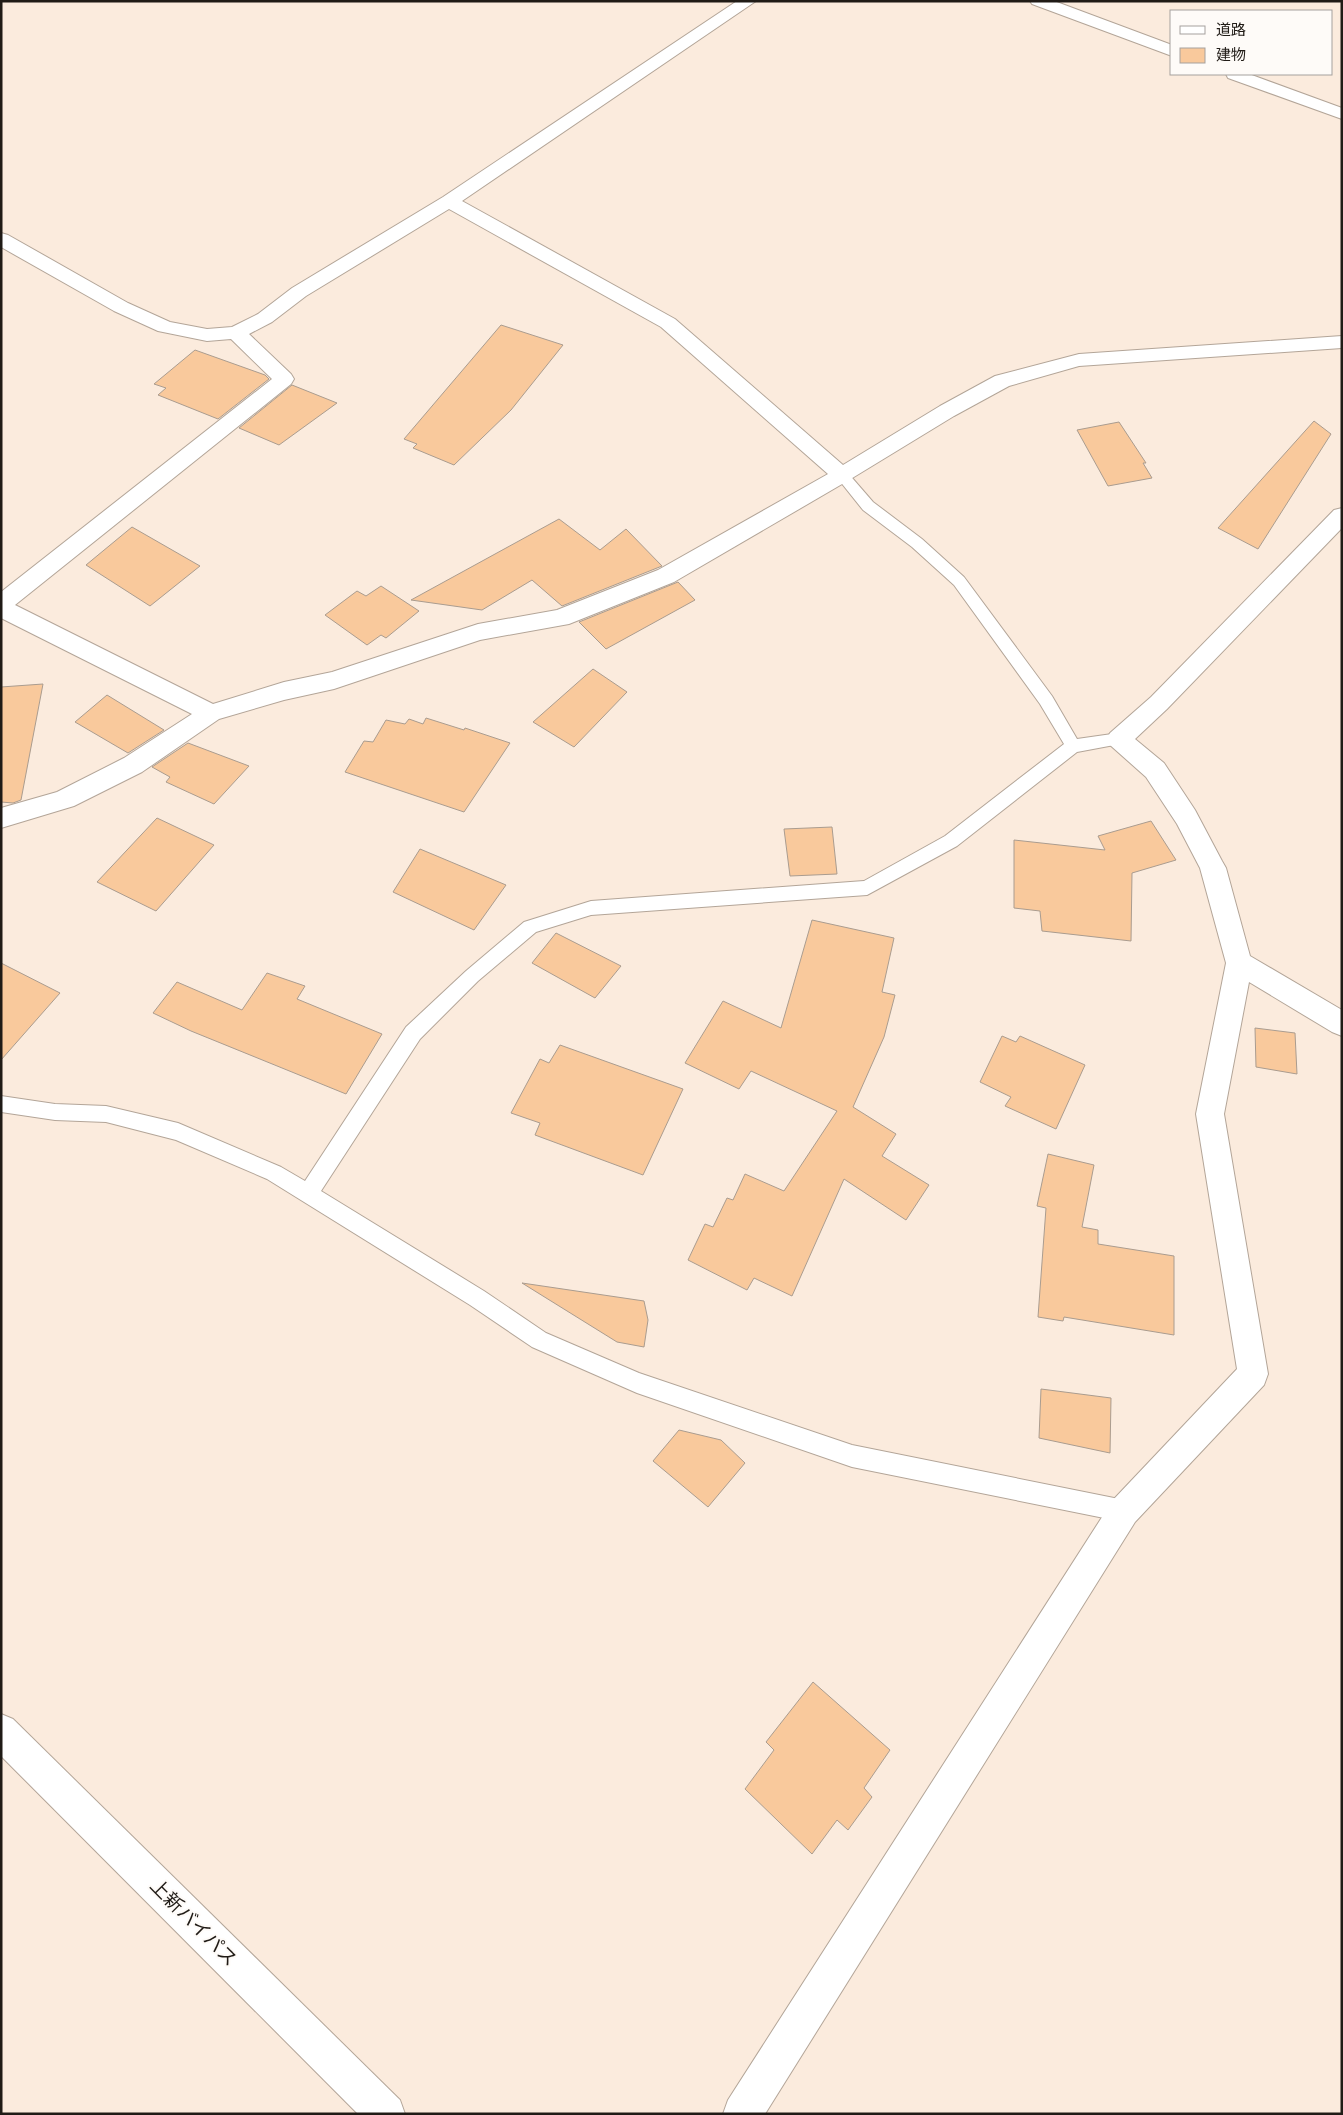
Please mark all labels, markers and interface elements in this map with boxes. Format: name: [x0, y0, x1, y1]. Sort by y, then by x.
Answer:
legend: [1170, 10, 1333, 75]
text: 道路: [1216, 20, 1246, 39]
text: 建物: [1216, 45, 1246, 64]
street label: 上新バイパス: [145, 1873, 243, 1971]

